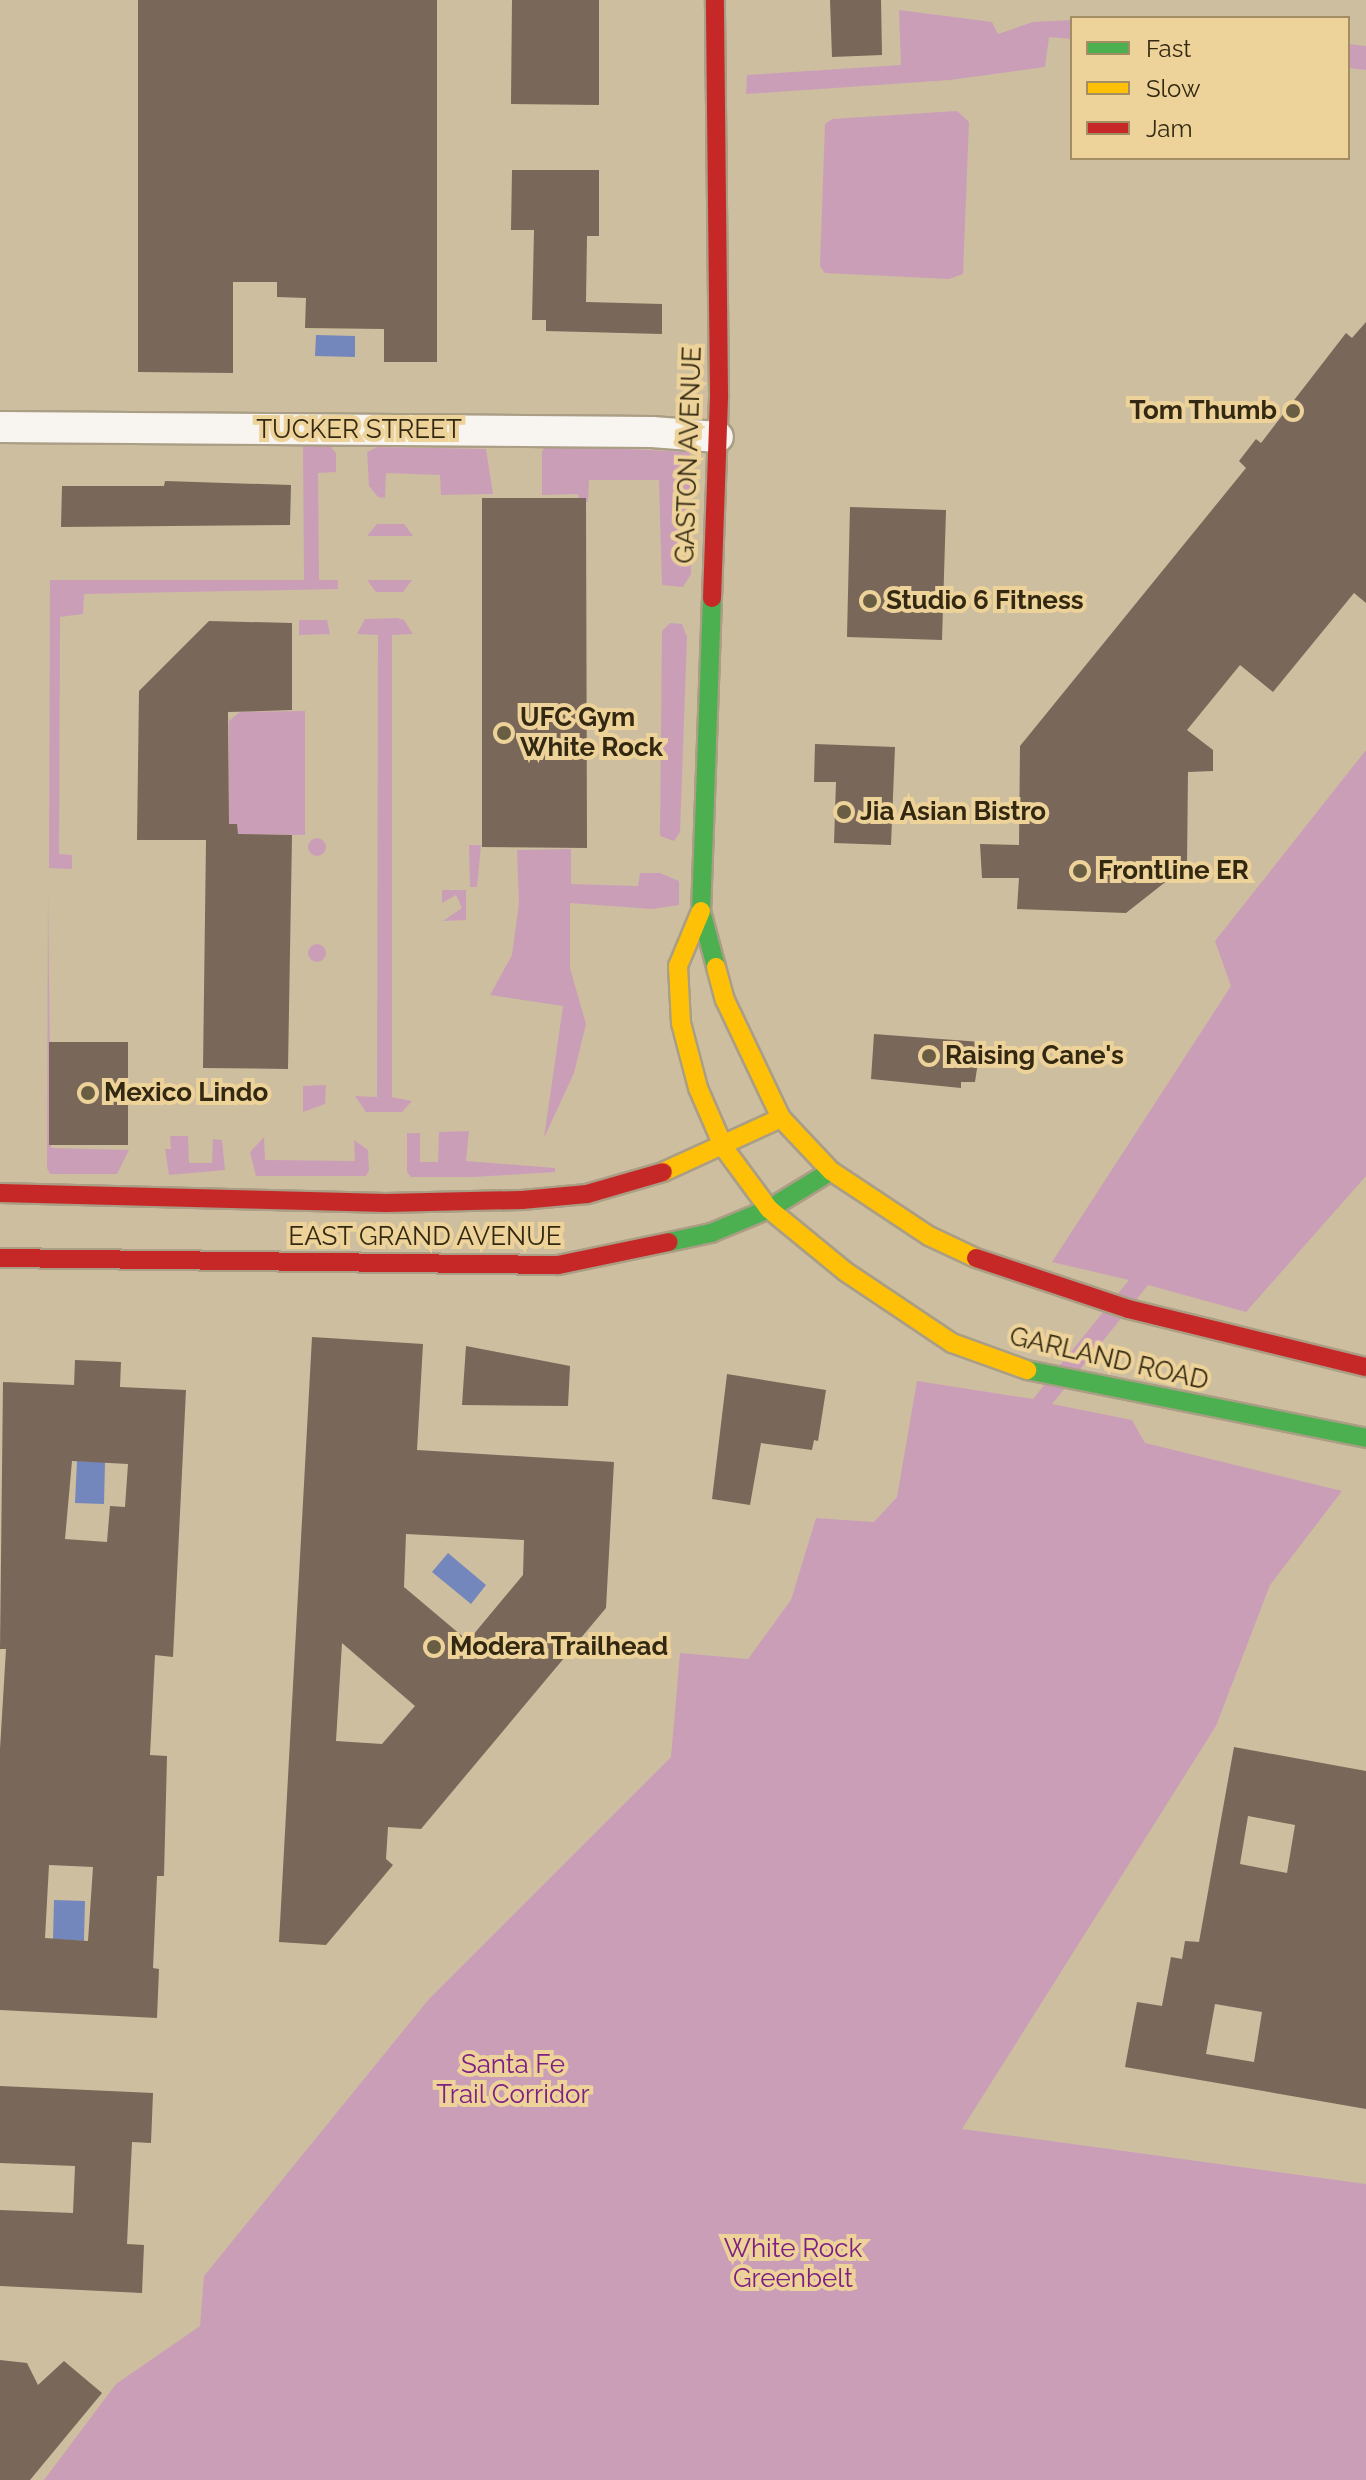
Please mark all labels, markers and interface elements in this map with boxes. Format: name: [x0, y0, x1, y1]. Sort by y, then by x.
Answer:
legend: [1070, 16, 1350, 160]
text: Fast: [1146, 34, 1191, 63]
text: Slow: [1146, 74, 1200, 103]
text: Jam: [1146, 114, 1192, 143]
street label: GASTON AVENUE: [670, 345, 708, 565]
place label: Tom Thumb: [1129, 395, 1277, 427]
marker: Tom Thumb: [1284, 402, 1302, 420]
street label: TUCKER STREET: [256, 414, 462, 446]
place label: Studio 6 Fitness: [886, 585, 1084, 617]
marker: Studio 6 Fitness: [861, 592, 879, 610]
place label: UFC Gym White Rock: [520, 702, 663, 764]
marker: UFC Gym White Rock: [495, 724, 513, 742]
place label: Jia Asian Bistro: [860, 796, 1047, 828]
marker: Jia Asian Bistro: [835, 803, 853, 821]
place label: Frontline ER: [1098, 855, 1249, 887]
marker: Frontline ER: [1069, 860, 1091, 882]
place label: Raising Cane's: [945, 1040, 1124, 1072]
marker: Raising Cane's: [920, 1047, 938, 1065]
place label: Mexico Lindo: [104, 1077, 268, 1109]
marker: Mexico Lindo: [79, 1084, 97, 1102]
street label: EAST GRAND AVENUE: [288, 1221, 562, 1253]
street label: GARLAND ROAD: [1006, 1321, 1212, 1397]
place label: Modera Trailhead: [450, 1631, 669, 1663]
marker: Modera Trailhead: [425, 1638, 443, 1656]
park label: Santa Fe Trail Corridor: [436, 2049, 590, 2110]
park label: White Rock Greenbelt: [724, 2233, 862, 2294]

